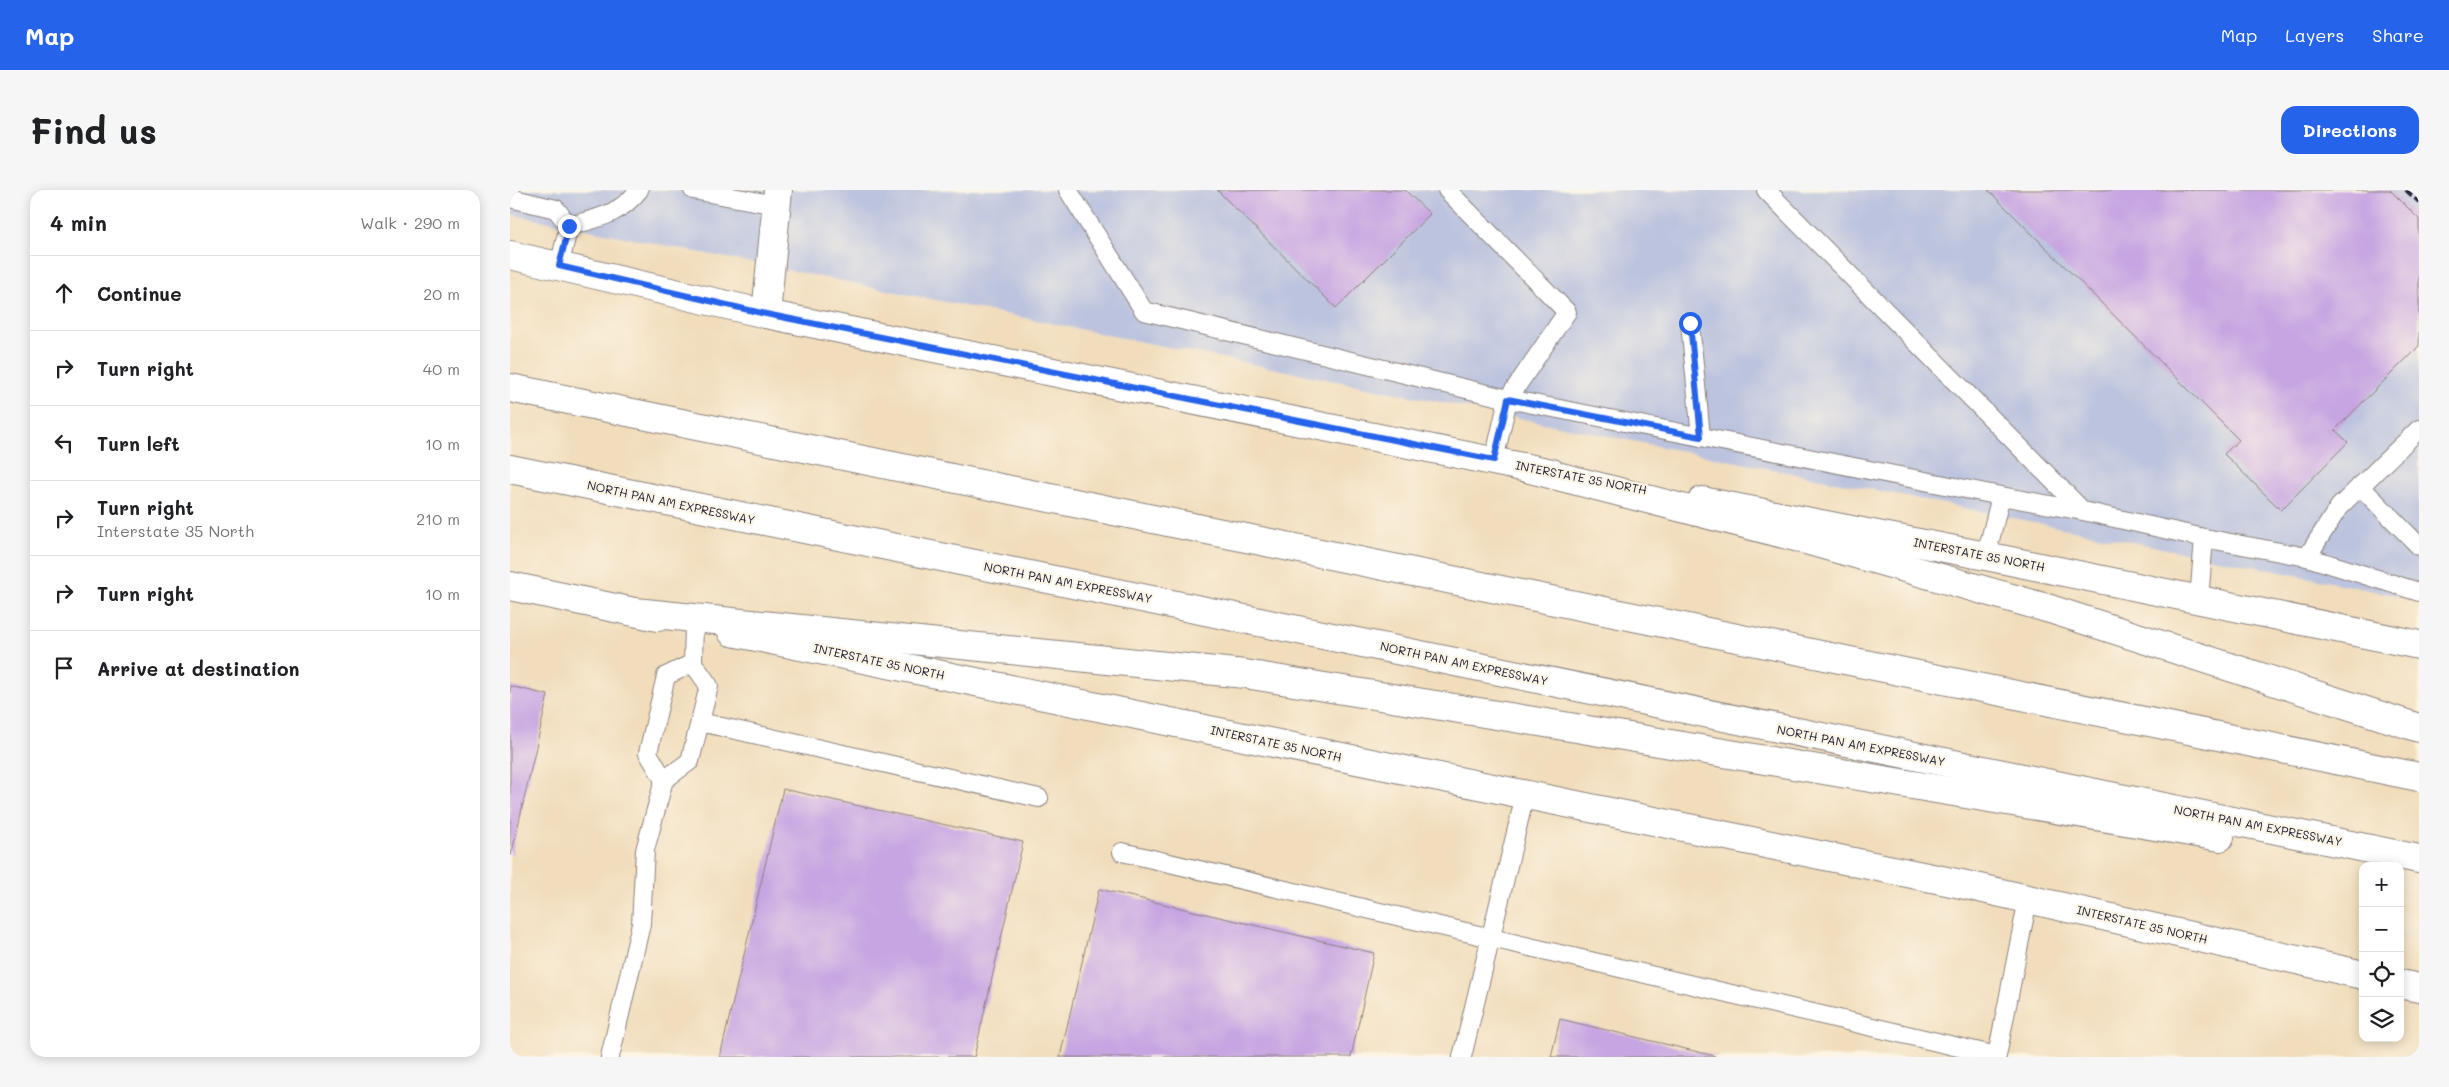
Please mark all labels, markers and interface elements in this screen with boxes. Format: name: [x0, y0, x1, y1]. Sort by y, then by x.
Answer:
text: Map: [25, 20, 74, 51]
text: Map: [2221, 23, 2257, 47]
text: Layers: [2285, 23, 2344, 47]
text: Share: [2372, 23, 2424, 47]
button: Directions: [2281, 106, 2419, 154]
text: Find us: [30, 107, 157, 153]
text: 4 min: [50, 209, 107, 236]
text: Walk · 290 m: [360, 212, 460, 233]
route end: [558, 215, 581, 238]
icon: ahead: [50, 279, 78, 307]
text: Continue: [97, 281, 182, 306]
text: 20 m: [423, 283, 460, 304]
route start: [1679, 312, 1702, 335]
icon: right: [50, 354, 78, 382]
text: Turn right: [97, 356, 194, 381]
text: 40 m: [423, 358, 460, 379]
icon: left: [50, 429, 78, 457]
text: Turn left: [97, 431, 180, 456]
text: 10 m: [425, 433, 460, 454]
street label: INTERSTATE 35 NORTH: [1514, 456, 1648, 498]
street label: NORTH PAN AM EXPRESSWAY: [586, 476, 757, 528]
text: Turn right: [97, 495, 194, 520]
icon: right: [50, 504, 78, 532]
text: 210 m: [416, 508, 460, 529]
text: Interstate 35 North: [97, 520, 254, 541]
street label: INTERSTATE 35 NORTH: [1912, 533, 2046, 575]
street label: NORTH PAN AM EXPRESSWAY: [983, 558, 1154, 606]
icon: right: [50, 579, 78, 607]
text: Turn right: [97, 581, 194, 606]
text: 10 m: [425, 583, 460, 604]
street label: NORTH PAN AM EXPRESSWAY: [1379, 637, 1550, 689]
street label: INTERSTATE 35 NORTH: [812, 639, 946, 683]
icon: arrive: [50, 654, 78, 682]
text: Arrive at destination: [97, 656, 300, 681]
street label: INTERSTATE 35 NORTH: [1209, 721, 1343, 765]
street label: NORTH PAN AM EXPRESSWAY: [1776, 721, 1947, 769]
street label: NORTH PAN AM EXPRESSWAY: [2173, 801, 2344, 849]
map controls: [2359, 862, 2404, 1042]
button: +: [2359, 862, 2404, 907]
street label: INTERSTATE 35 NORTH: [2075, 901, 2209, 947]
button: −: [2359, 907, 2404, 952]
button: locate: [2359, 952, 2404, 997]
button: layers: [2359, 997, 2404, 1042]

